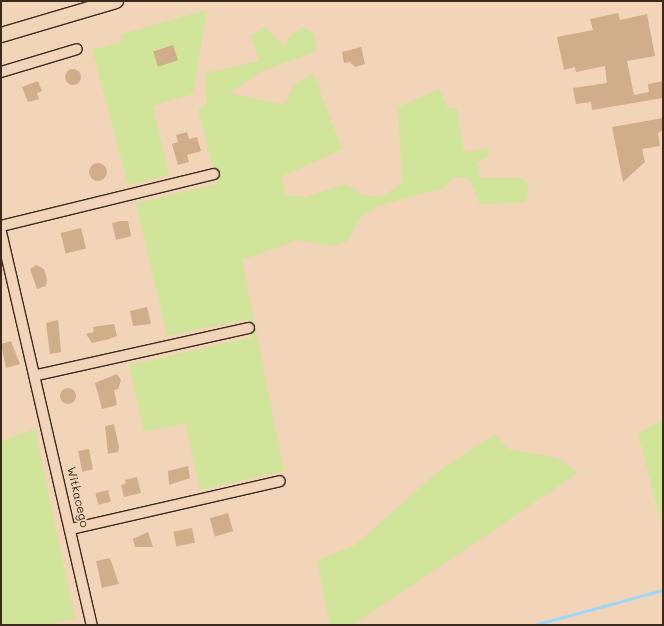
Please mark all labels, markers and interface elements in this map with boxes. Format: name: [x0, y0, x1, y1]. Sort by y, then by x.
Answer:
street label: Witkacego: [64, 465, 92, 529]

